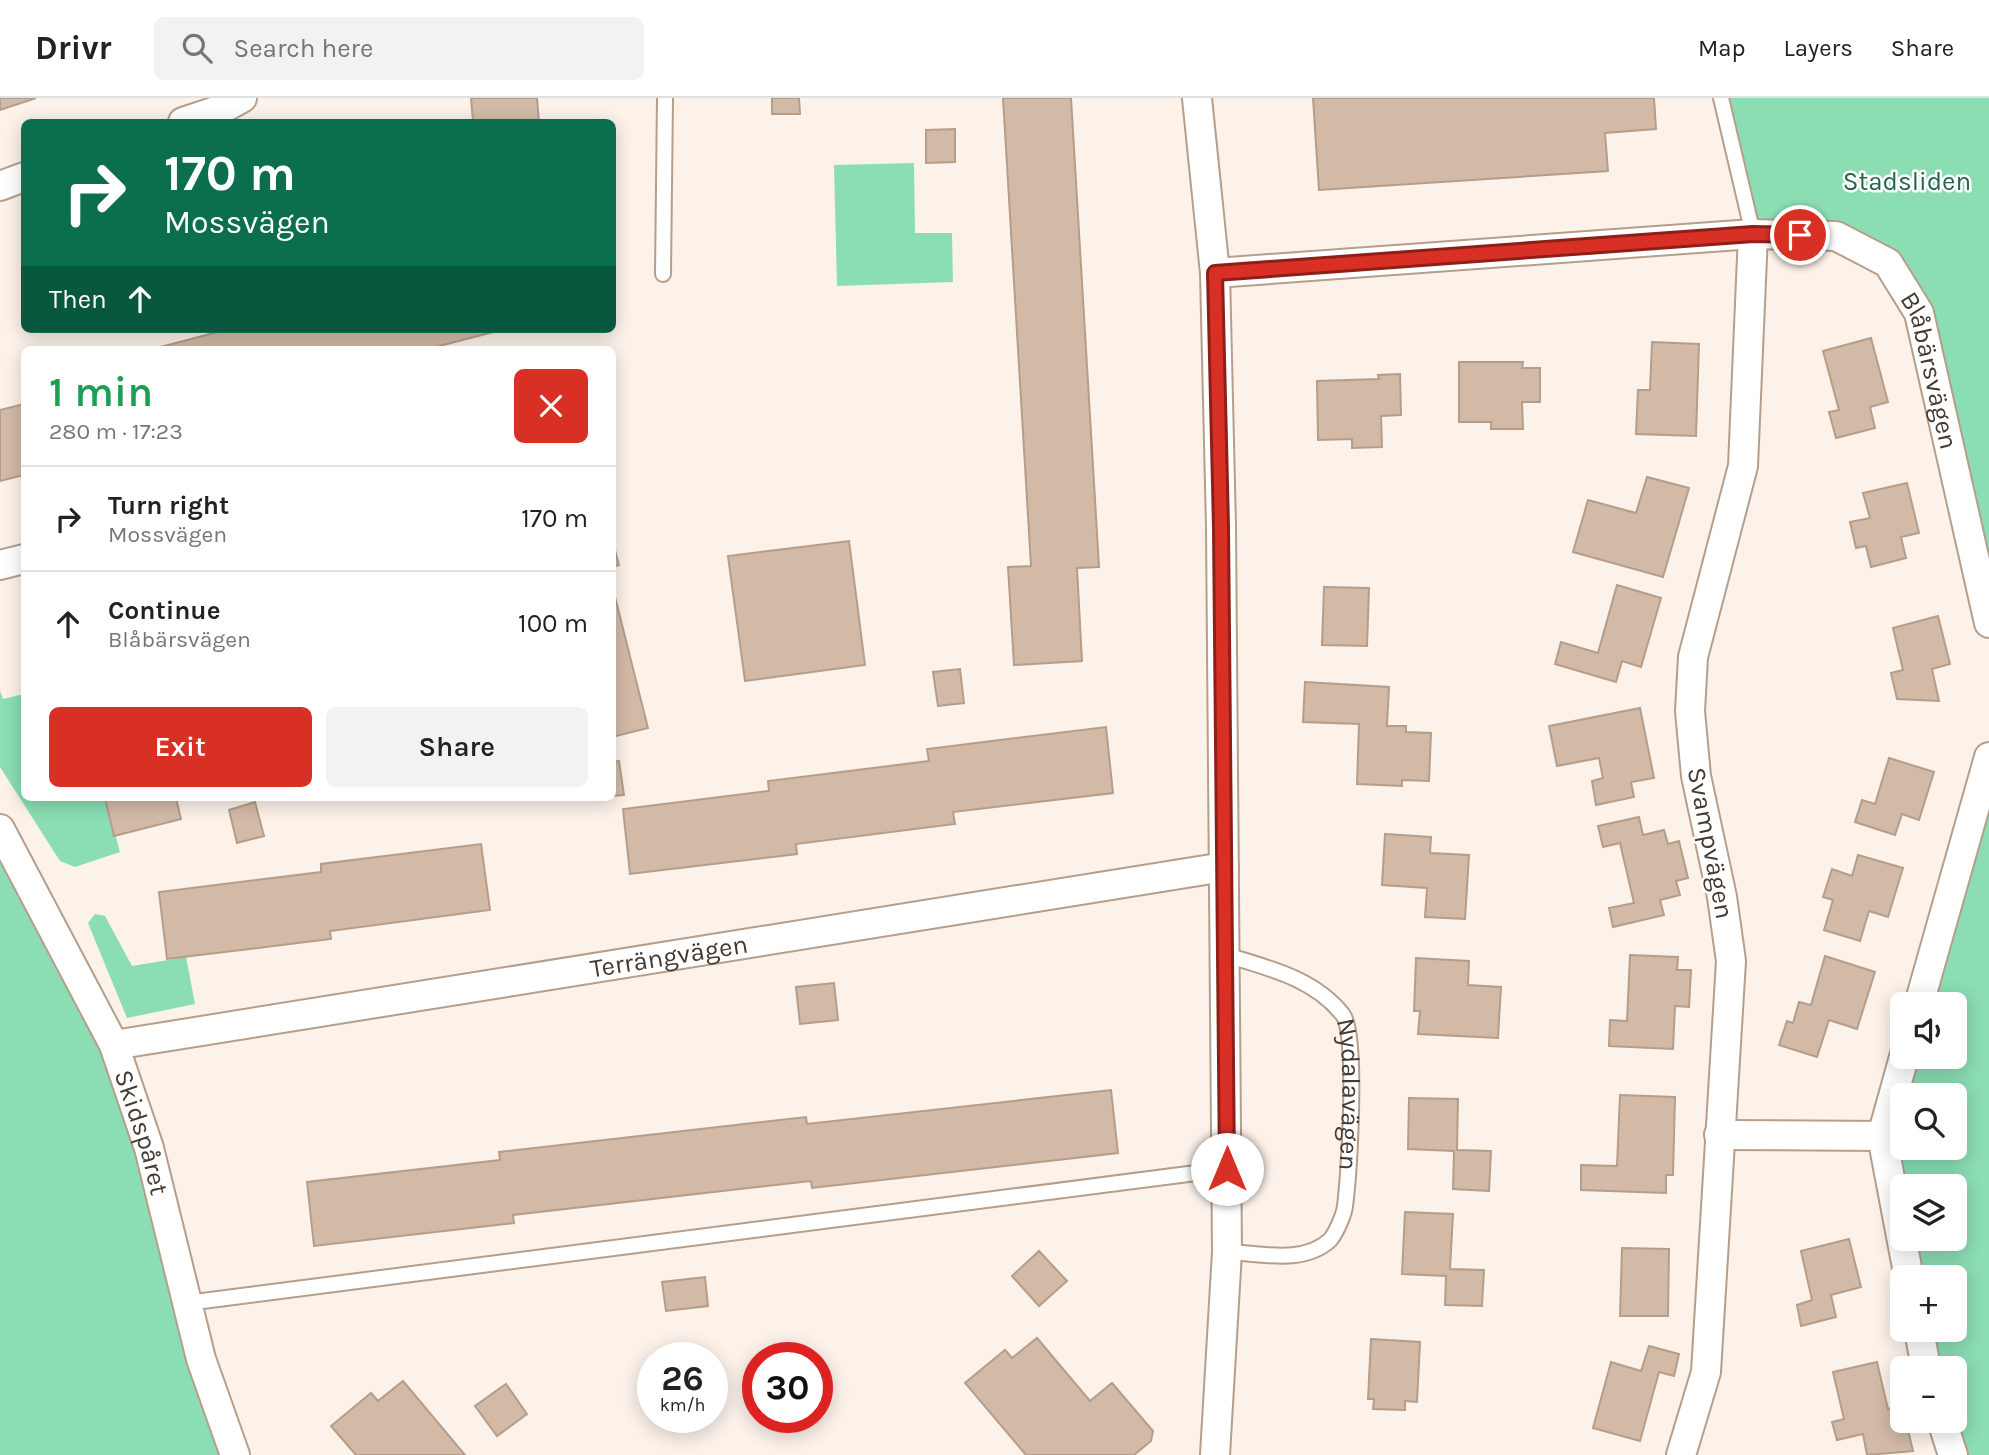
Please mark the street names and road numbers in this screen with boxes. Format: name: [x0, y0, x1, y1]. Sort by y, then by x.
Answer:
street label: Blåbärsvägen: [1893, 286, 1964, 452]
street label: Svampvägen: [1681, 765, 1740, 922]
street label: Terrängvägen: [588, 929, 750, 984]
street label: Nydalavägen: [1330, 1015, 1366, 1171]
street label: Skidspåret: [108, 1066, 175, 1198]

